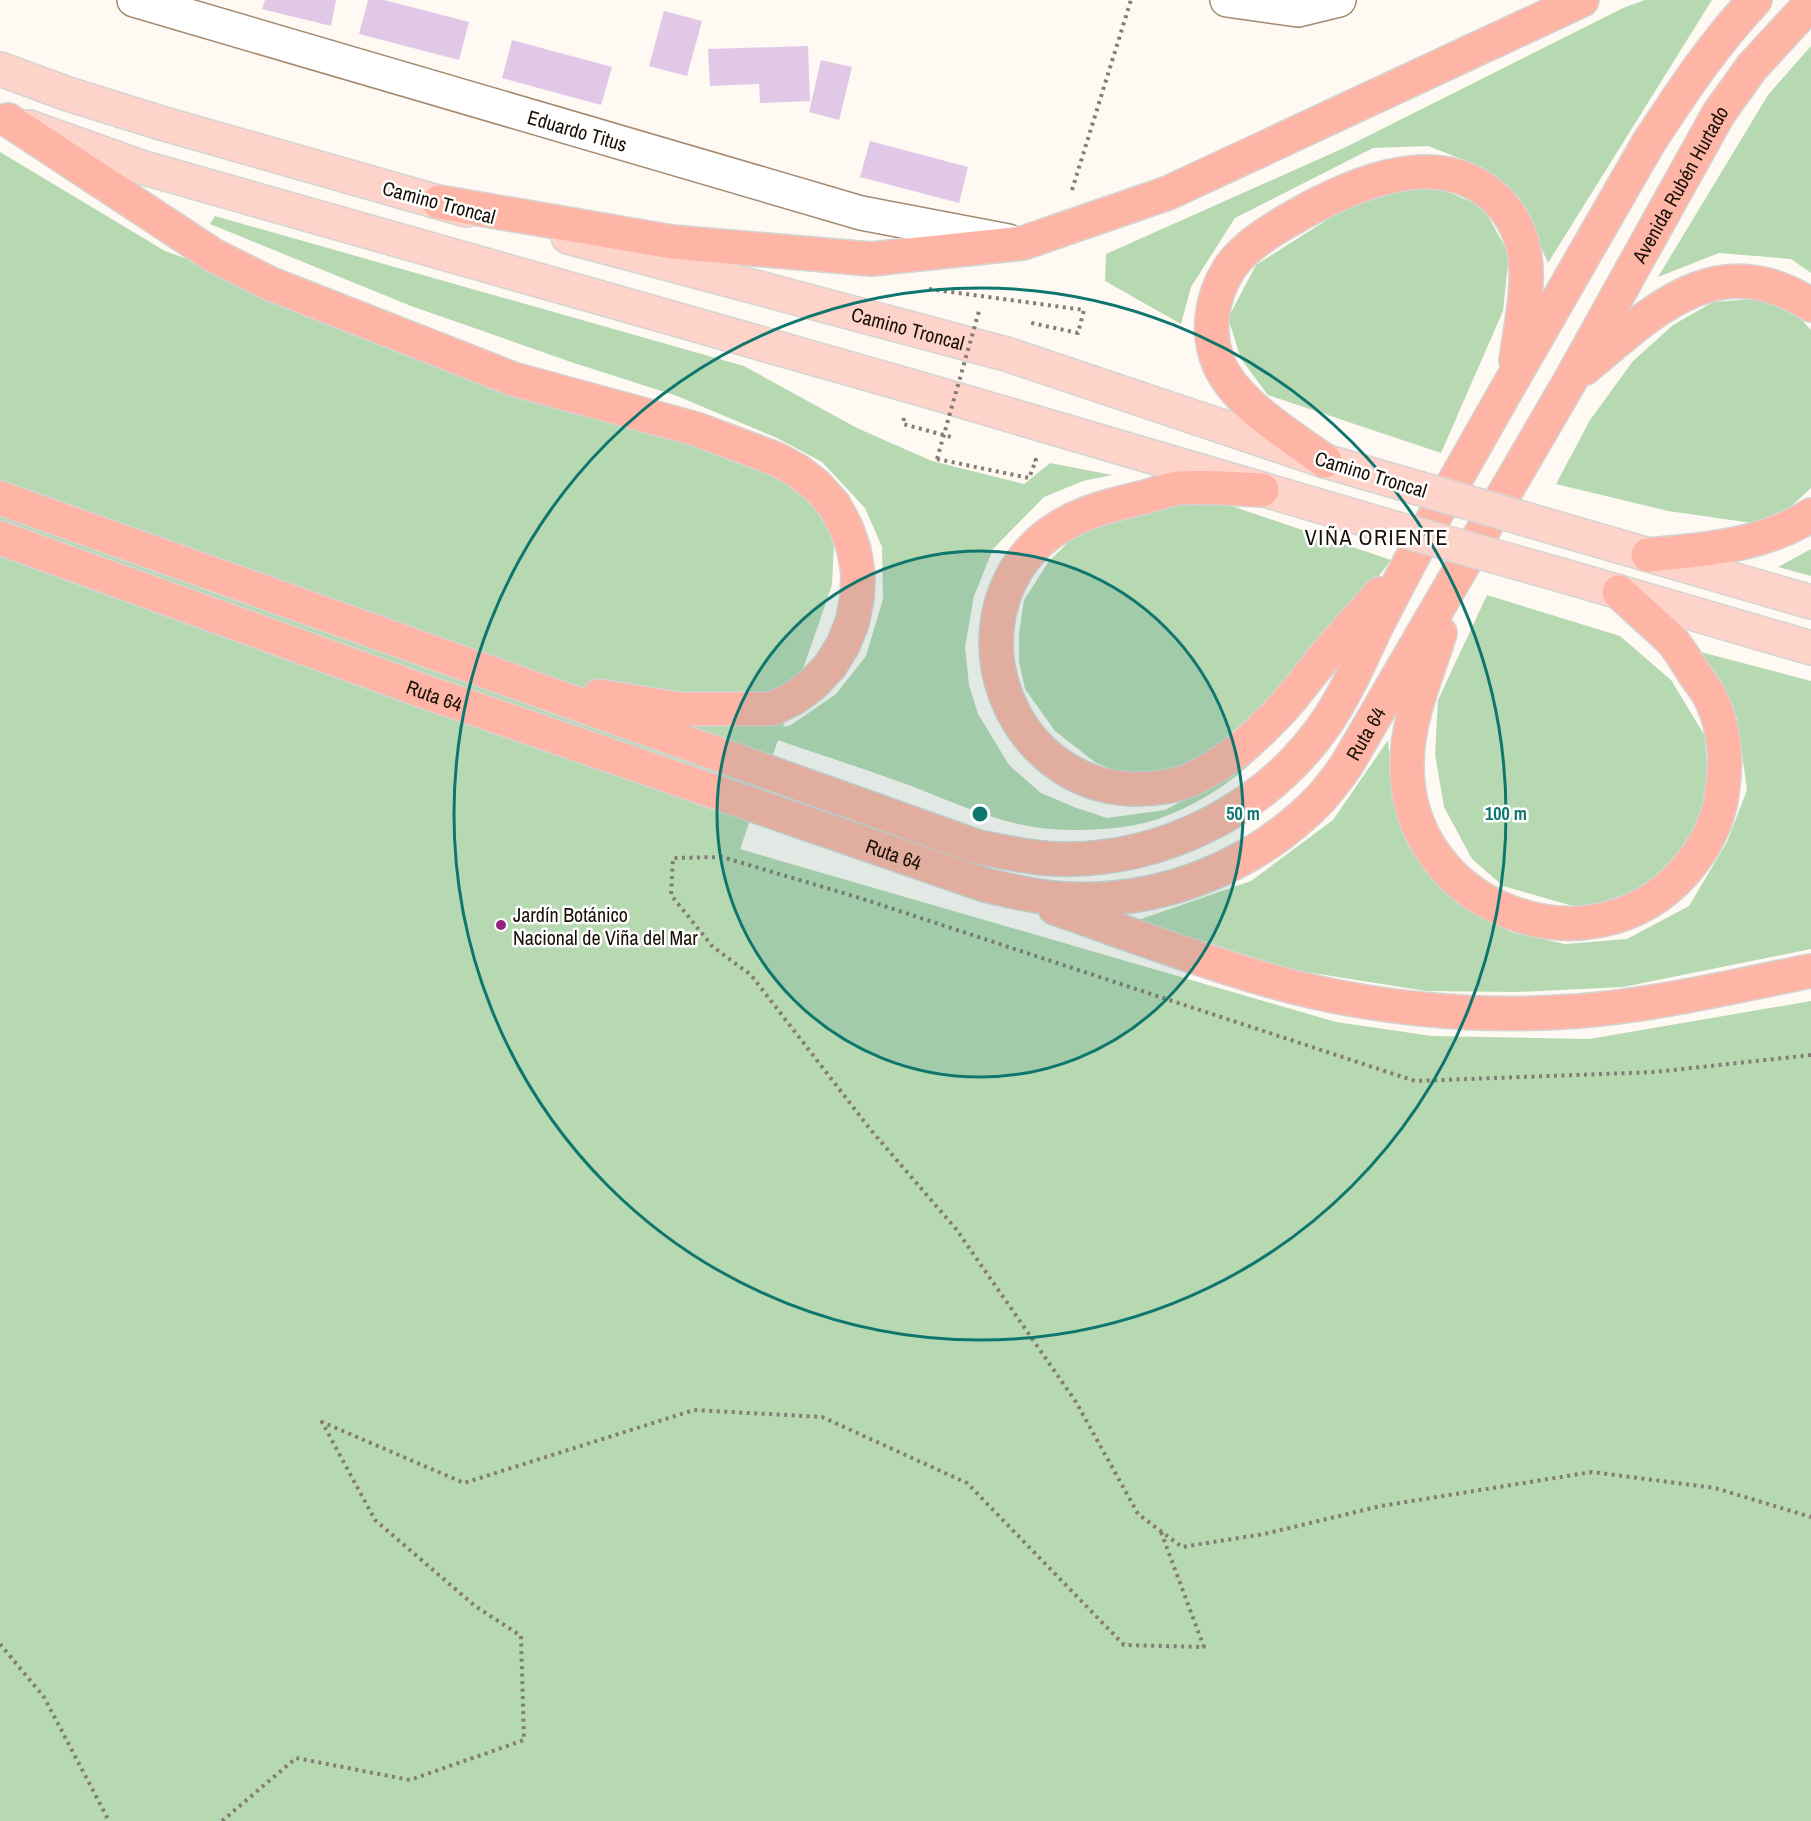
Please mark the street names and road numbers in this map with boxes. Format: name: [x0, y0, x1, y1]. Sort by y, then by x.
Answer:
street label: Avenida Rubén Hurtado: [1625, 100, 1734, 268]
street label: Eduardo Titus: [524, 103, 630, 157]
street label: Camino Troncal: [380, 174, 498, 230]
street label: Camino Troncal: [849, 300, 968, 356]
street label: Camino Troncal: [1312, 444, 1430, 504]
street label: Ruta 64: [403, 673, 466, 717]
street label: Ruta 64: [1339, 702, 1391, 765]
street label: Ruta 64: [862, 831, 925, 876]

